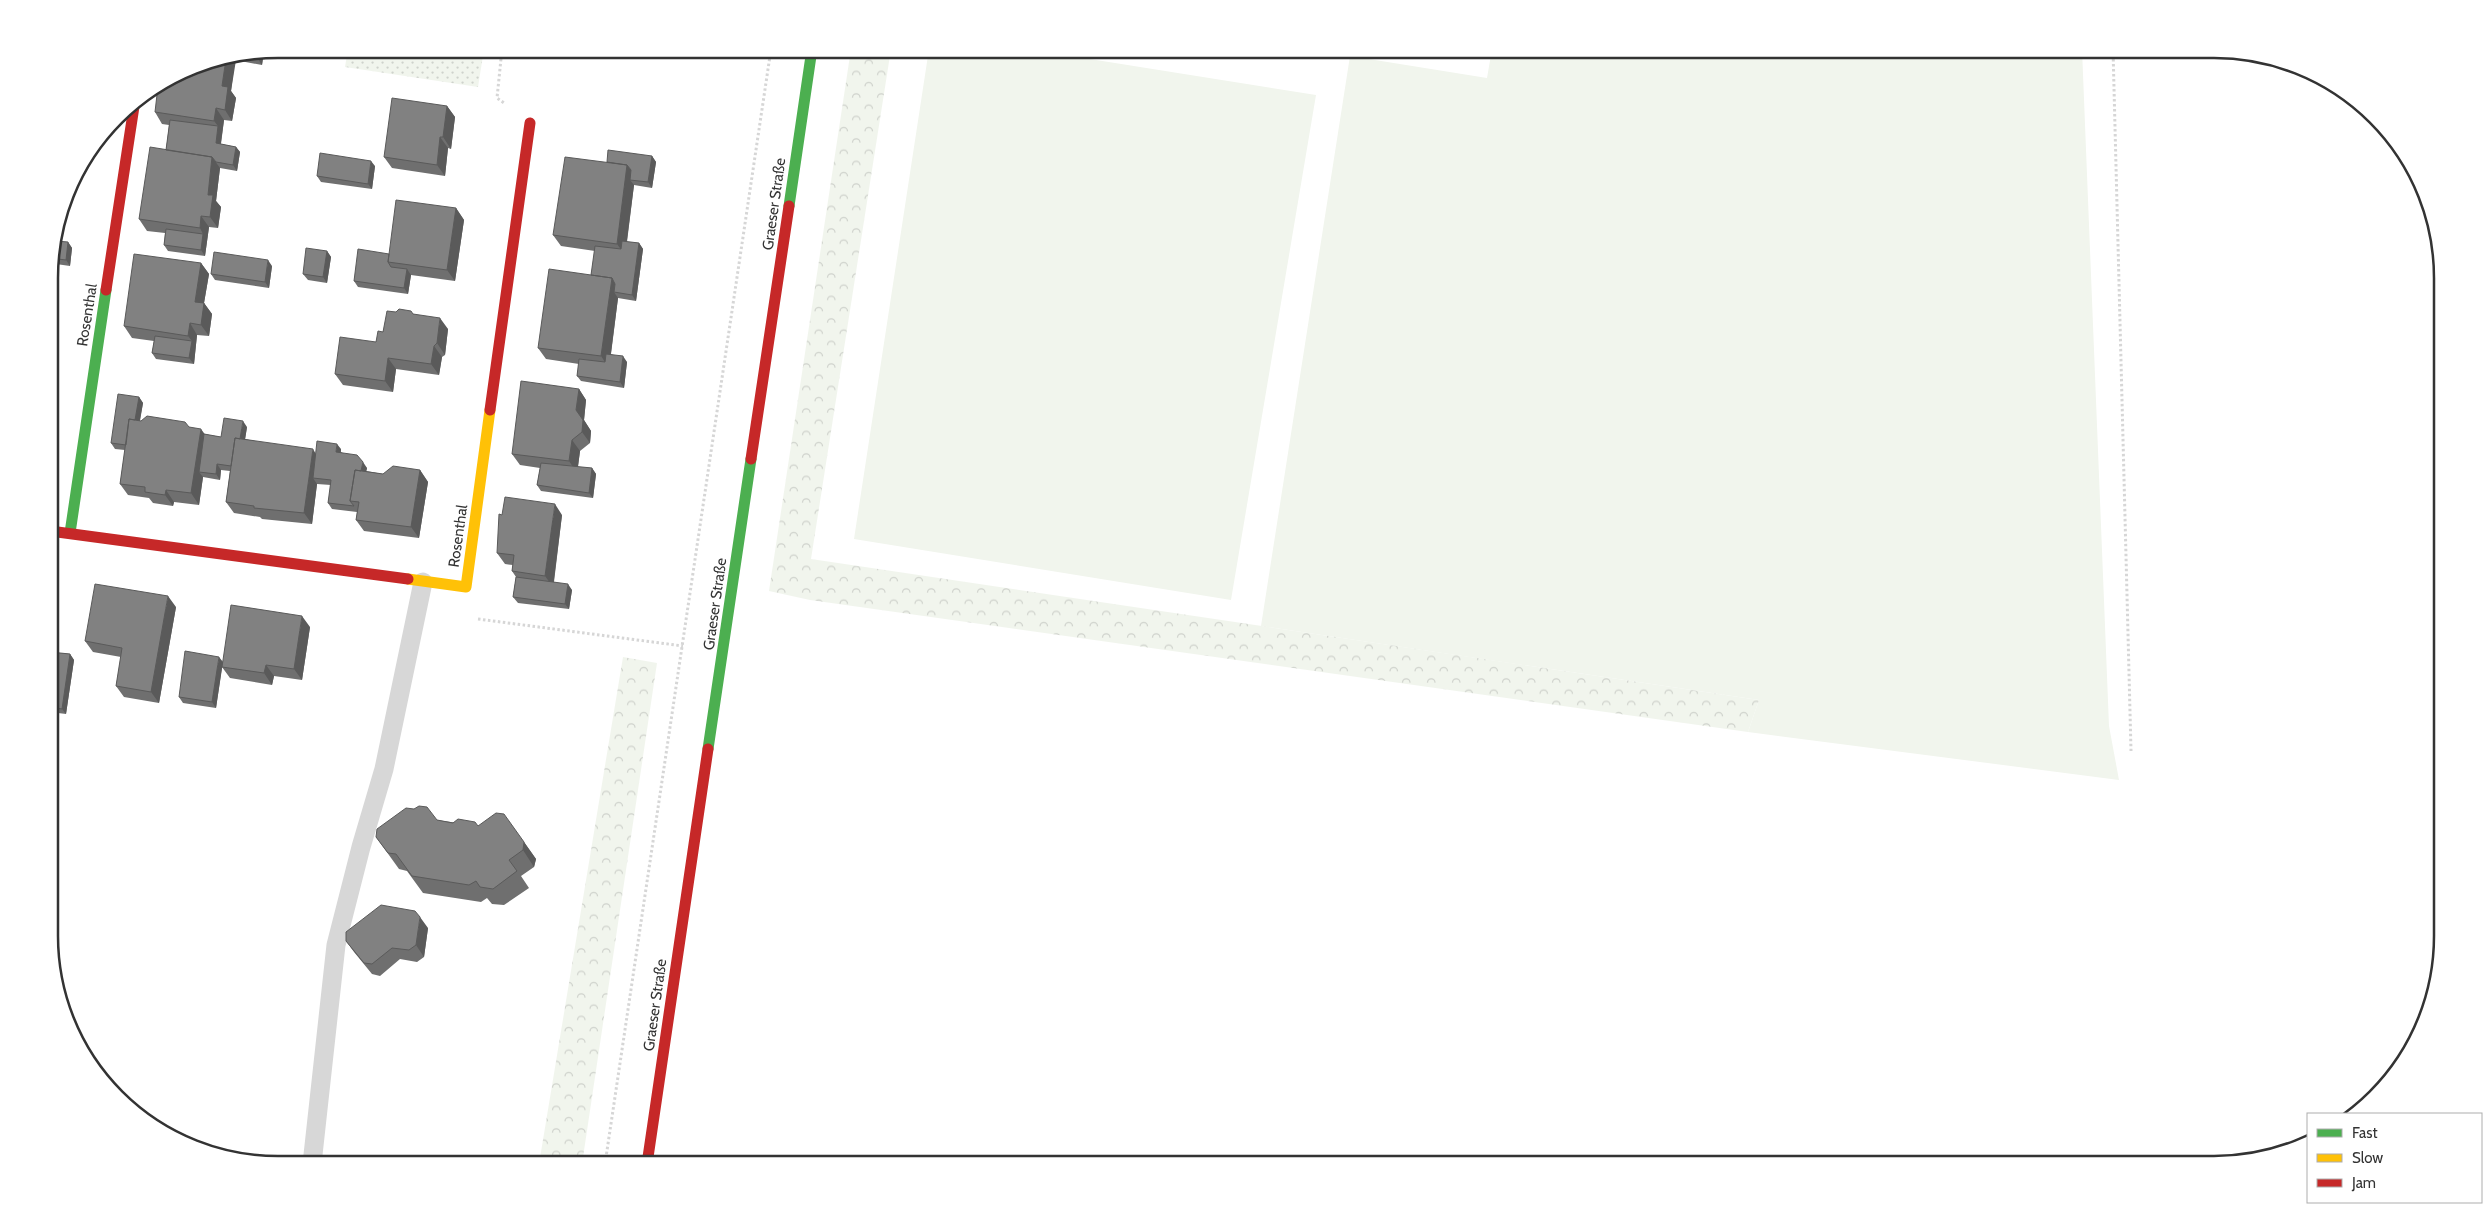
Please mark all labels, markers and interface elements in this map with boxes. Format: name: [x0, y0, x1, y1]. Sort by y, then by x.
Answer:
street label: Graeser Straße: [759, 156, 789, 251]
street label: Rosenthal: [73, 282, 101, 348]
street label: Rosenthal: [445, 503, 471, 568]
street label: Graeser Straße: [700, 556, 730, 651]
street label: Graeser Straße: [640, 957, 670, 1052]
legend: [2307, 1113, 2482, 1203]
text: Fast: [2352, 1124, 2377, 1142]
text: Slow: [2352, 1149, 2383, 1167]
text: Jam: [2351, 1174, 2376, 1192]

